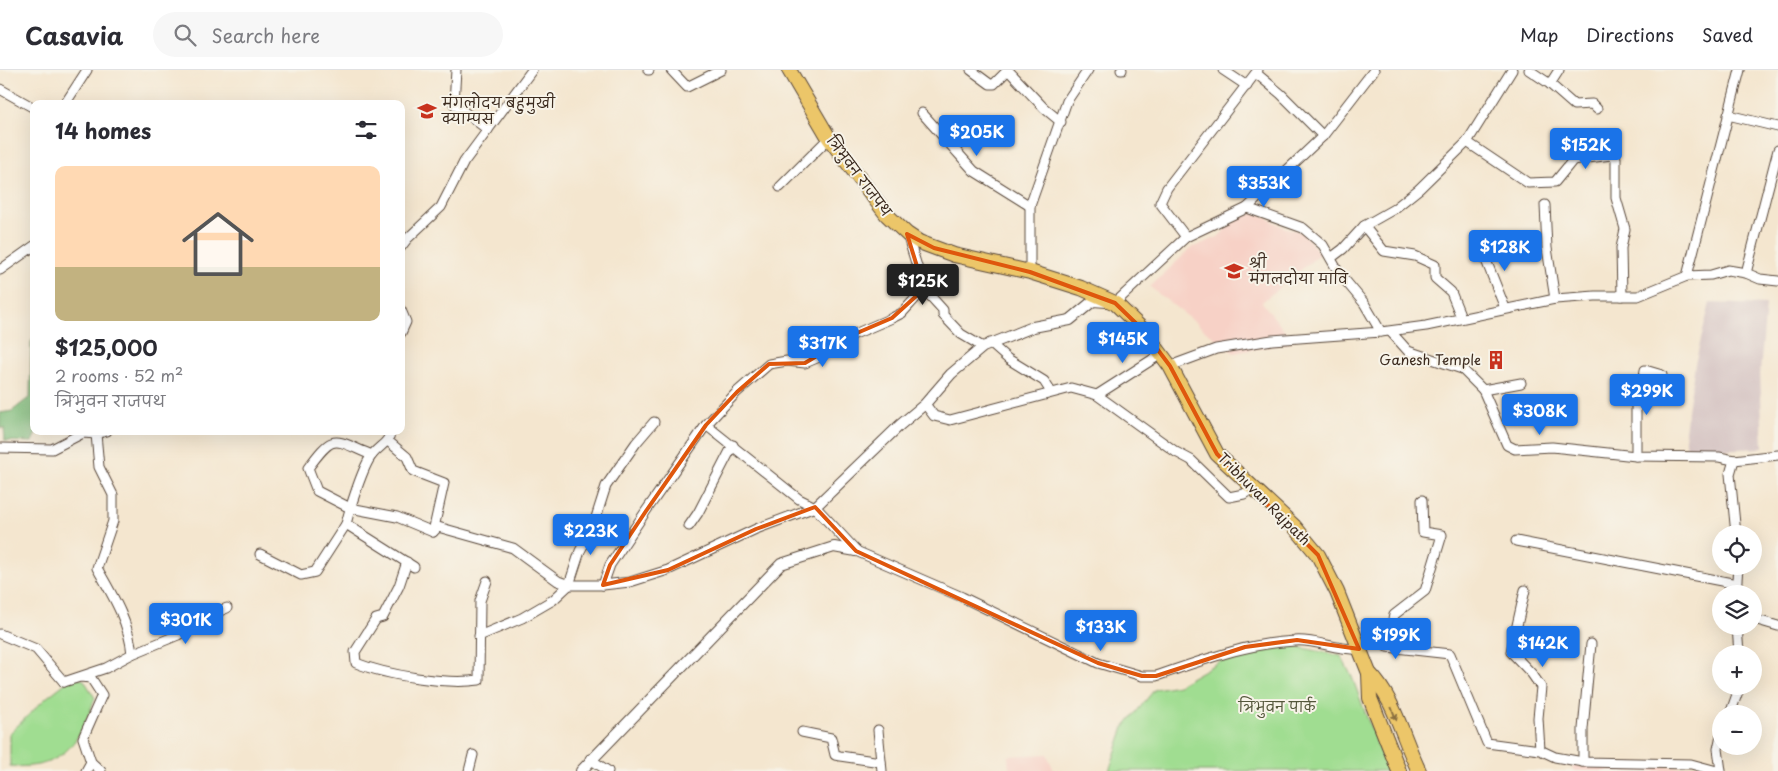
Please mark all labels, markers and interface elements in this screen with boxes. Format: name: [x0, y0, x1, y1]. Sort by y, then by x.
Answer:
search box: [153, 12, 503, 57]
text: Casavia: [25, 17, 123, 53]
icon: search: [171, 21, 199, 49]
text: Search here: [211, 21, 320, 49]
text: Map: [1520, 21, 1558, 48]
text: Directions: [1586, 21, 1674, 48]
text: Saved: [1702, 21, 1753, 48]
place label: मंगलोदय बहुमुखी क्याम्पस: [441, 92, 556, 129]
school or university icon: मंगलोदय बहुमुखी क्याम्पस: [416, 100, 438, 122]
text: 14 homes: [55, 114, 151, 146]
pin: $205K: [942, 114, 1012, 157]
icon: filters: [352, 116, 380, 144]
text: $205K: [950, 119, 1004, 143]
pin: $152K: [1551, 128, 1621, 170]
street label: त्रिभुवन राजपथ: [820, 130, 897, 222]
text: $152K: [1561, 132, 1611, 156]
pin: $353K: [1229, 166, 1299, 208]
text: $353K: [1238, 170, 1290, 194]
icon: home: [173, 199, 263, 289]
pin: $128K: [1470, 230, 1540, 272]
text: $128K: [1480, 234, 1530, 258]
place label: श्री मंगलदोया मावि: [1248, 252, 1349, 289]
school or university icon: श्री मंगलदोया मावि: [1223, 260, 1245, 282]
pin: $125K: [888, 264, 958, 306]
text: $125K: [898, 268, 948, 292]
pin: $145K: [1088, 322, 1158, 364]
pin: $317K: [788, 326, 858, 368]
text: $145K: [1098, 326, 1148, 350]
text: $317K: [799, 330, 847, 354]
text: $125,000: [55, 331, 158, 363]
place label: Ganesh Temple: [1379, 349, 1481, 370]
building icon: Ganesh Temple: [1485, 349, 1507, 371]
text: 2 rooms · 52 m²: [55, 363, 183, 387]
pin: $299K: [1612, 374, 1682, 416]
text: $299K: [1621, 378, 1673, 402]
text: त्रिभुवन राजपथ: [55, 388, 165, 412]
pin: $308K: [1505, 394, 1575, 436]
text: $308K: [1513, 398, 1567, 422]
street label: Tribhuvan Rajpath: [1213, 447, 1316, 550]
pin: $223K: [556, 514, 626, 556]
text: $223K: [564, 518, 618, 542]
map controls: [1712, 525, 1762, 755]
button: locate: [1712, 525, 1762, 575]
button: layers: [1712, 585, 1762, 635]
pin: $301K: [151, 602, 221, 645]
text: $301K: [160, 607, 212, 631]
pin: $133K: [1066, 610, 1136, 652]
text: $133K: [1076, 614, 1126, 638]
pin: $199K: [1361, 618, 1431, 660]
text: $199K: [1372, 622, 1420, 646]
pin: $142K: [1508, 626, 1578, 668]
text: $142K: [1518, 630, 1568, 654]
button: +: [1712, 645, 1762, 695]
park label: त्रिभुवन पार्क: [1238, 696, 1317, 719]
button: −: [1712, 705, 1762, 755]
one-way arrow: [1390, 707, 1398, 722]

